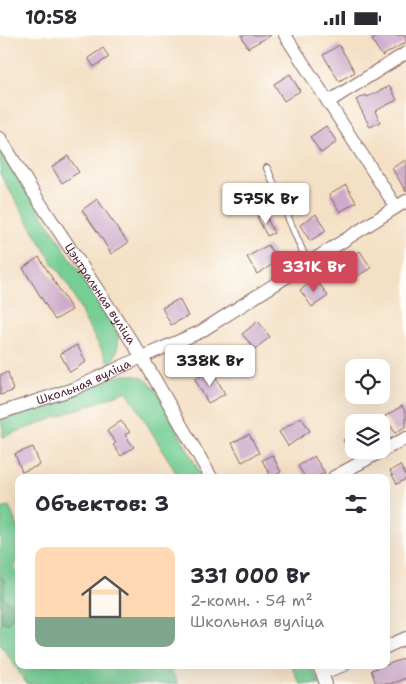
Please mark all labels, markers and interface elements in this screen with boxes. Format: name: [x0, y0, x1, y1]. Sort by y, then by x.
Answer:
text: 10:58: [25, 5, 77, 30]
pin: 575K Br: [220, 183, 312, 225]
text: 575K Br: [233, 188, 299, 209]
street label: Цэнтральная вуліца: [61, 240, 140, 348]
pin: 331K Br: [268, 251, 360, 293]
text: 331K Br: [282, 256, 346, 277]
pin: 338K Br: [164, 345, 256, 387]
text: 338K Br: [176, 350, 244, 371]
street label: Школьная вуліца: [34, 355, 134, 409]
map controls: [345, 359, 390, 459]
button: locate: [345, 359, 390, 404]
button: layers: [345, 414, 390, 459]
text: Объектов: 3: [35, 490, 169, 518]
icon: filters: [342, 490, 370, 518]
text: 331 000 Br: [190, 562, 310, 590]
icon: home: [75, 567, 135, 627]
text: 2-комн. · 54 m²: [190, 590, 313, 611]
text: Школьная вуліца: [190, 611, 324, 632]

